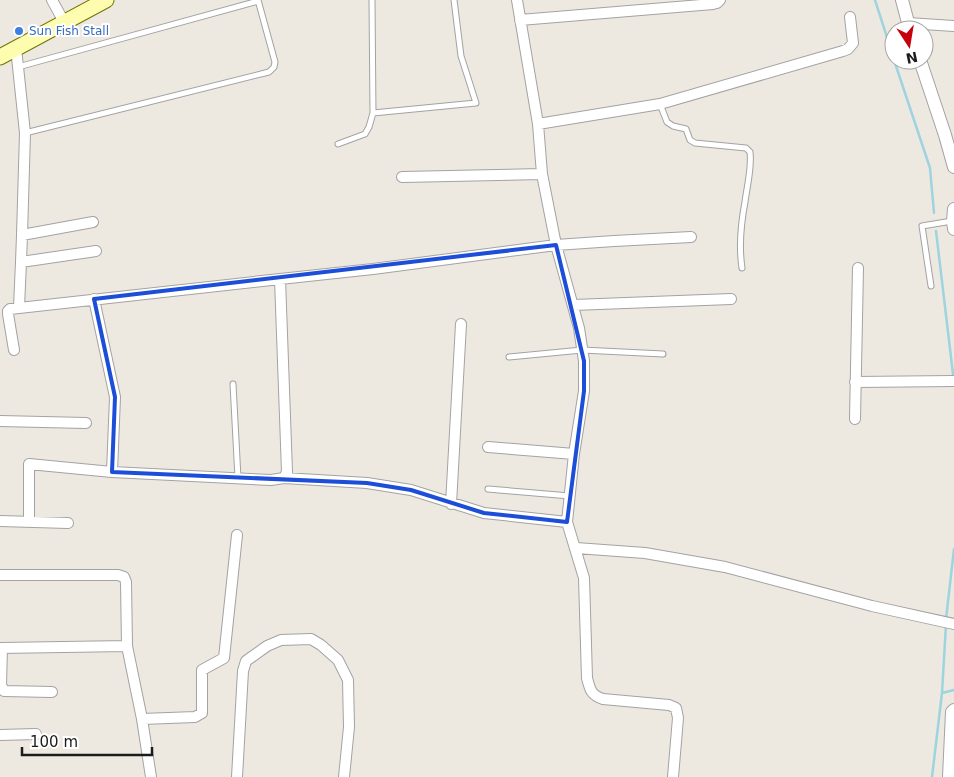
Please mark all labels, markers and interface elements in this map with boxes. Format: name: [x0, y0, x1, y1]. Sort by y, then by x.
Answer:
north arrow: [884, 20, 934, 70]
place label: Sun Fish Stall: [29, 24, 109, 38]
marker: Sun Fish Stall: [13, 25, 25, 37]
text: N: [904, 49, 919, 67]
scale bar: [22, 724, 152, 756]
text: 100 m: [30, 733, 78, 751]

